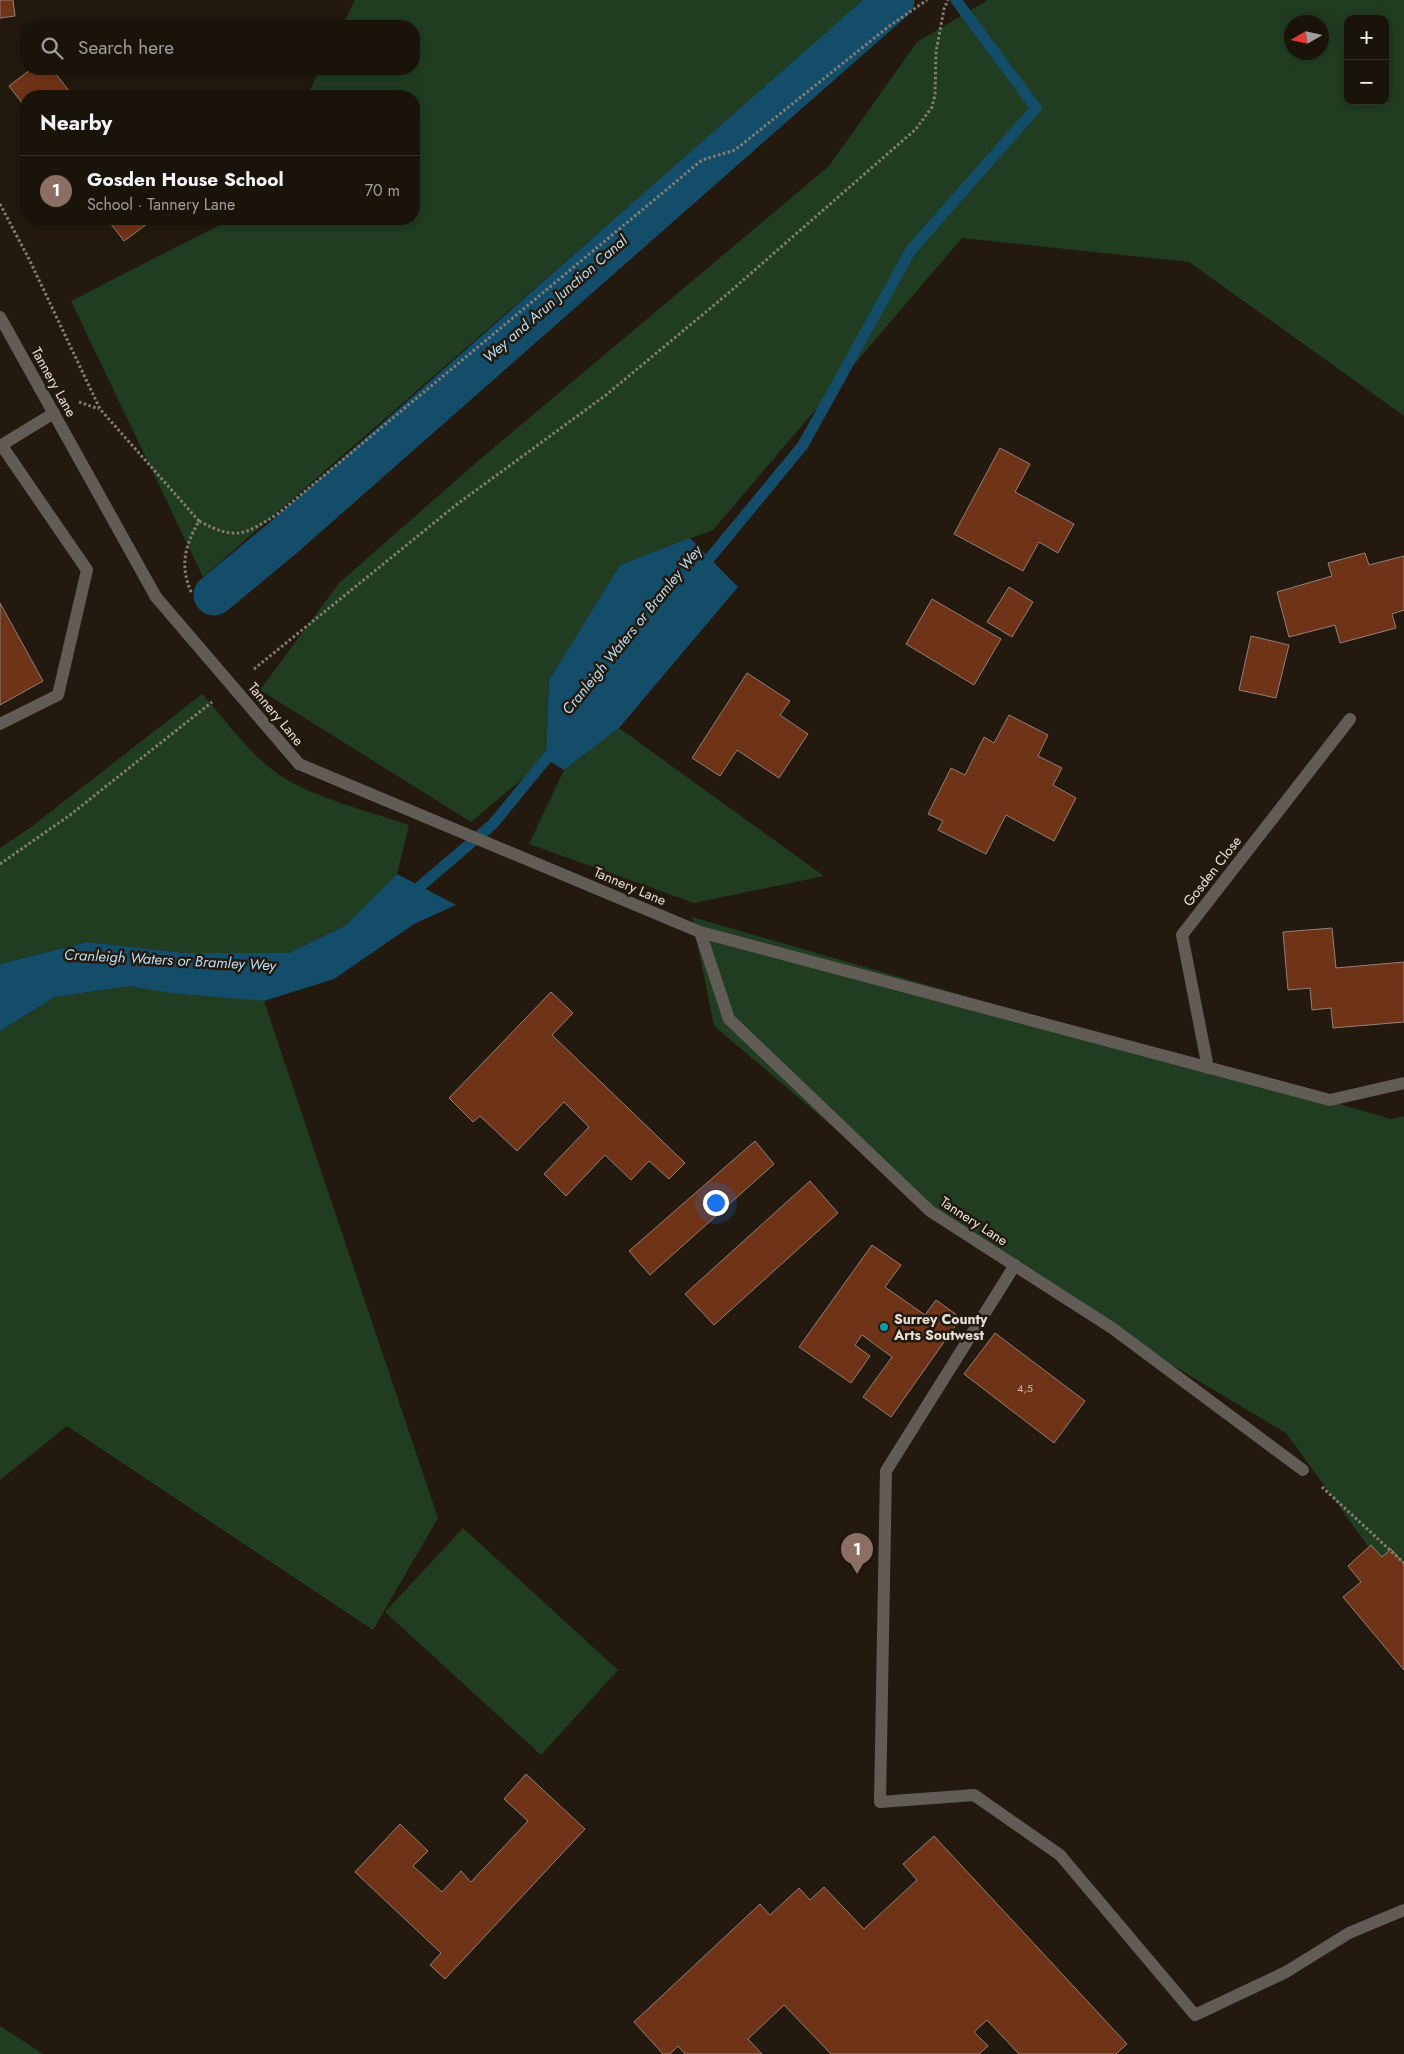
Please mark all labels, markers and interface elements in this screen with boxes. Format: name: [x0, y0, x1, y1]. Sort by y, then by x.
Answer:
north arrow: [1284, 15, 1329, 60]
map controls: [1344, 15, 1389, 105]
button: +: [1344, 15, 1389, 60]
search box: [20, 20, 420, 75]
icon: search: [38, 34, 66, 62]
text: Search here: [78, 34, 174, 61]
button: −: [1344, 60, 1389, 105]
text: Nearby: [40, 108, 112, 138]
text: Gosden House School: [87, 166, 284, 193]
text: 1: [52, 179, 60, 202]
text: 70 m: [365, 179, 400, 202]
text: School · Tannery Lane: [87, 193, 235, 216]
water label: Wey and Arun Junction Canal: [478, 230, 633, 368]
street label: Tannery Lane: [27, 344, 81, 420]
water label: Cranleigh Waters or Bramley Wey: [557, 539, 708, 719]
street label: Tannery Lane: [244, 678, 308, 750]
street label: Gosden Close: [1178, 832, 1246, 910]
street label: Tannery Lane: [591, 862, 669, 910]
water label: Cranleigh Waters or Bramley Wey: [63, 943, 278, 977]
your location: [703, 1190, 729, 1216]
street label: Tannery Lane: [936, 1192, 1012, 1250]
place label: Surrey County Arts Soutwest: [893, 1309, 988, 1345]
marker: Surrey County Arts Soutwest: [878, 1321, 890, 1333]
house number: 4,5: [1017, 1380, 1033, 1396]
pin: 1: [841, 1533, 873, 1574]

